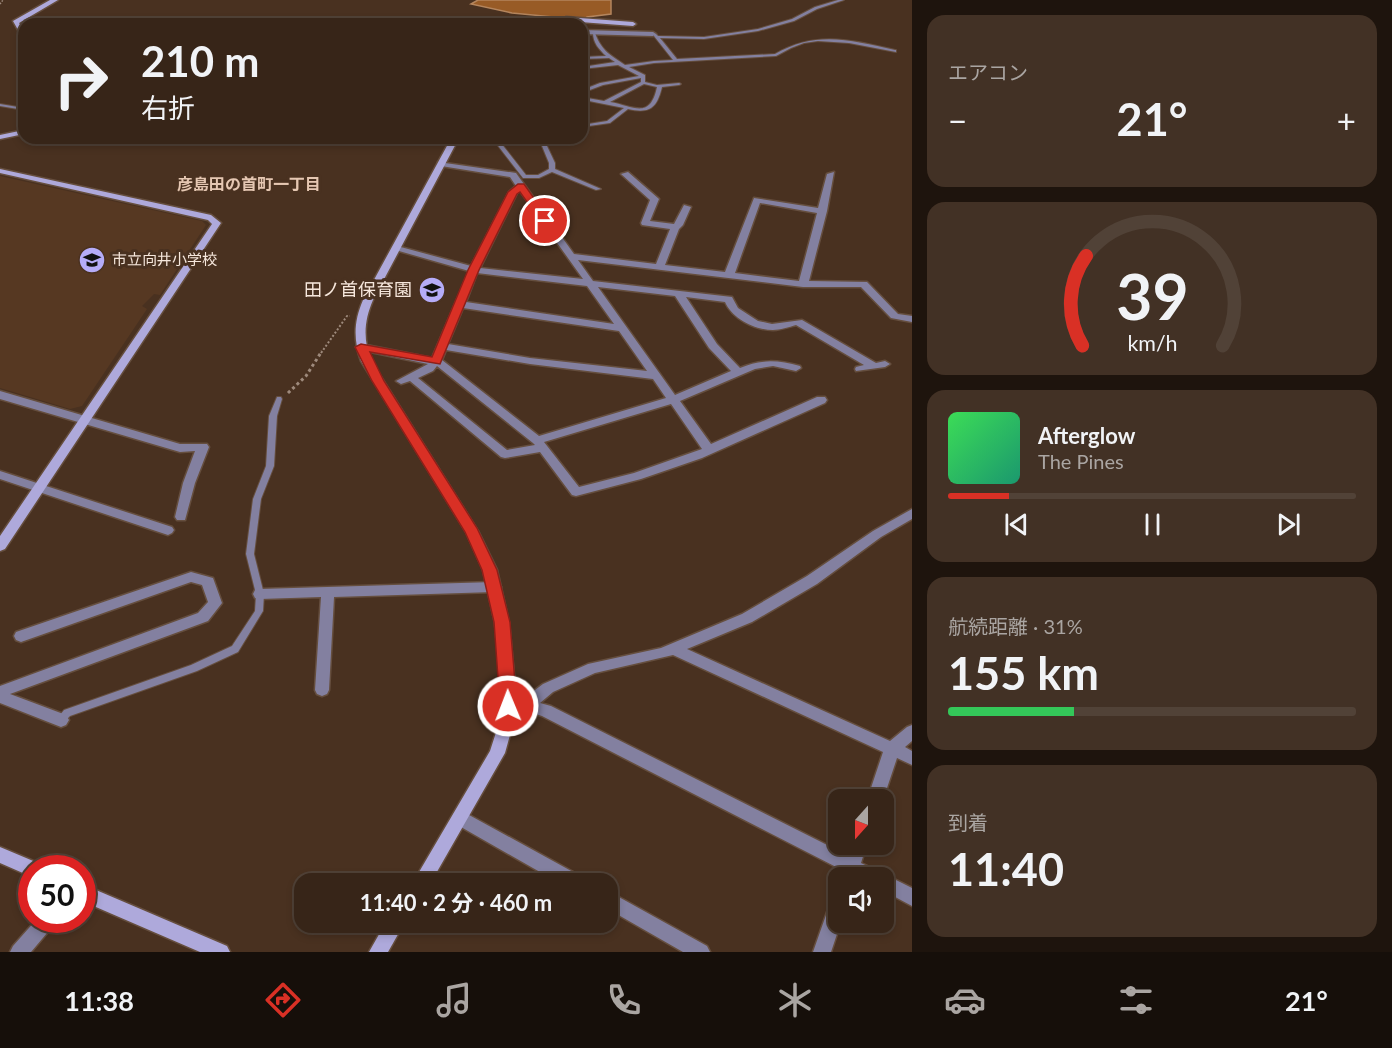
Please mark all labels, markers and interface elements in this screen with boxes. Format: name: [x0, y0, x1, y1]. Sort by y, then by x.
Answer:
text: 210 m: [141, 36, 259, 86]
icon: right: [42, 42, 120, 120]
text: エアコン: [948, 60, 1028, 84]
text: 右折: [141, 91, 195, 124]
text: 21°: [1117, 92, 1187, 146]
text: −: [948, 100, 967, 140]
text: +: [1337, 100, 1356, 140]
district label: 彦島田の首町一丁目: [177, 174, 321, 193]
pin: [519, 195, 570, 246]
icon: arrive: [528, 204, 561, 237]
school or university icon: 市立向井小学校: [77, 245, 107, 275]
place label: 市立向井小学校: [112, 250, 217, 268]
text: 39: [1116, 258, 1188, 333]
school or university icon: 田ノ首保育園: [417, 275, 447, 305]
place label: 田ノ首保育園: [304, 278, 412, 300]
text: km/h: [1127, 330, 1177, 356]
text: Afterglow: [1038, 422, 1135, 449]
text: The Pines: [1038, 449, 1124, 473]
icon: previous: [1000, 508, 1033, 541]
icon: pause: [1136, 508, 1169, 541]
icon: next: [1272, 508, 1305, 541]
text: 航続距離 · 31%: [948, 614, 1083, 638]
text: 155 km: [948, 646, 1099, 700]
position arrow: [476, 674, 540, 738]
north arrow: [828, 789, 894, 855]
map controls: [828, 789, 894, 933]
text: 到着: [948, 810, 988, 834]
text: 11:40: [948, 842, 1064, 896]
speed limit sign: 50: [18, 855, 96, 933]
button: sound: [828, 867, 894, 933]
text: 11:40 · 2 分 · 460 m: [360, 889, 552, 916]
icon: directions: [262, 979, 304, 1021]
icon: music: [433, 979, 475, 1021]
icon: phone: [603, 979, 645, 1021]
icon: climate: [774, 979, 816, 1021]
icon: car: [944, 979, 986, 1021]
icon: filters: [1115, 979, 1157, 1021]
text: 11:38: [64, 984, 134, 1017]
text: 21°: [1285, 984, 1328, 1017]

